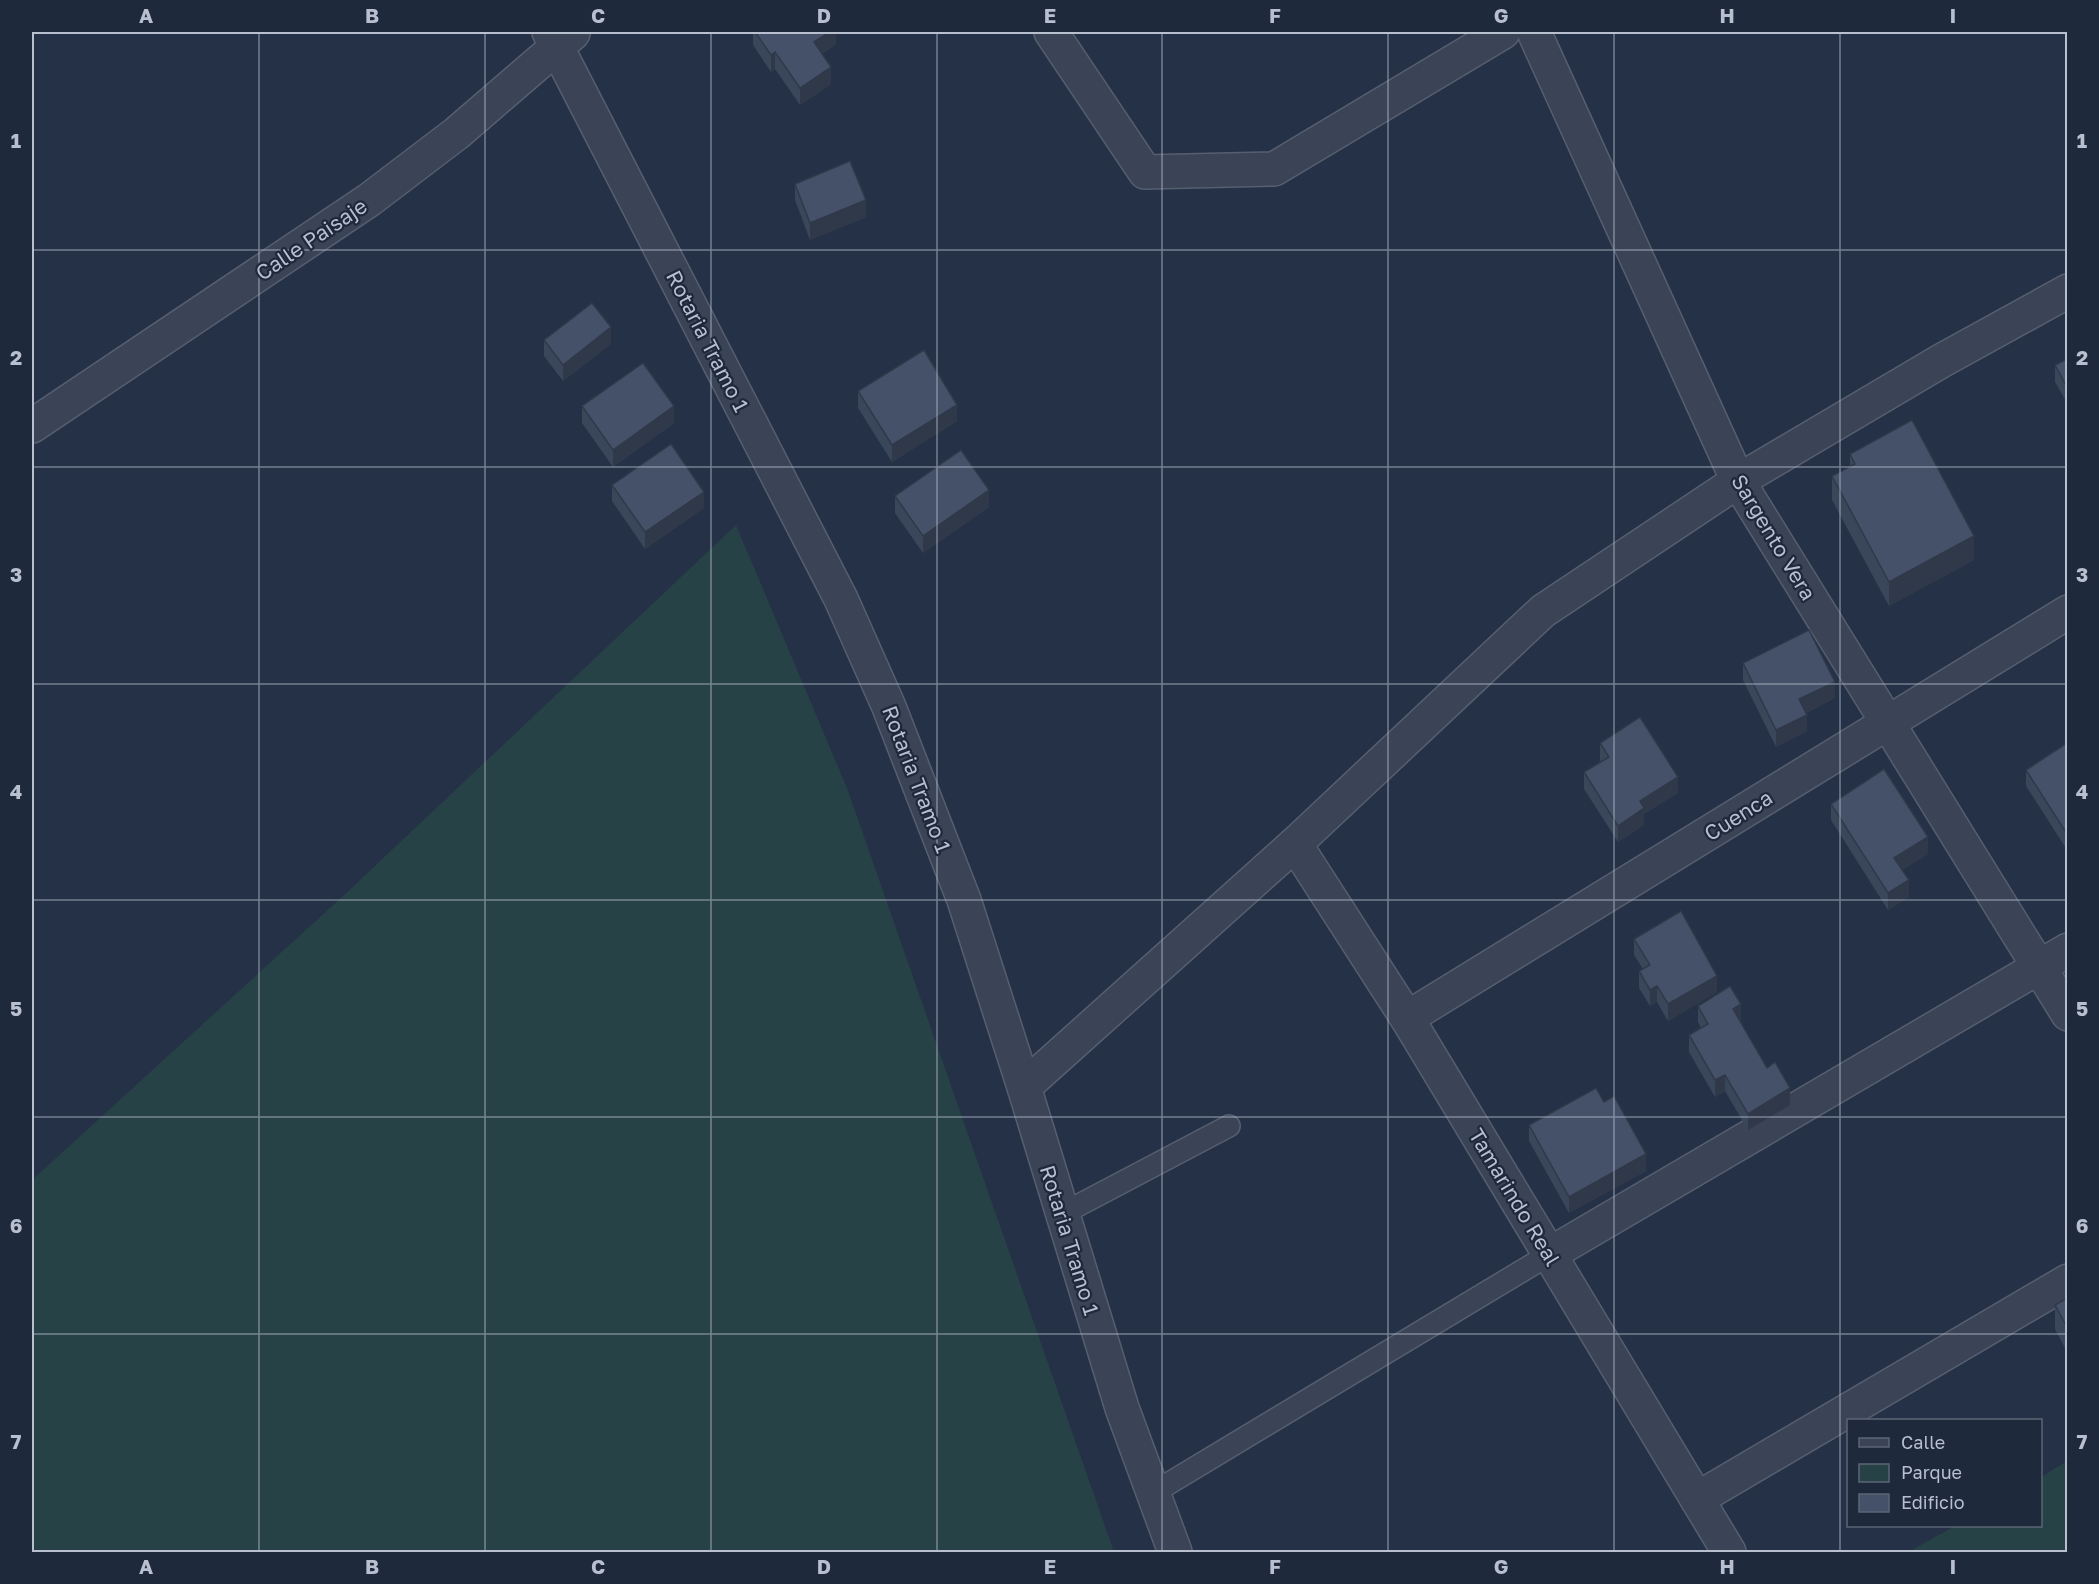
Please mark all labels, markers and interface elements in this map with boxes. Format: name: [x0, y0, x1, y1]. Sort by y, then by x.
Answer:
text: A: [139, 3, 153, 27]
text: B: [365, 3, 379, 27]
text: C: [591, 3, 605, 27]
text: D: [817, 3, 831, 27]
text: E: [1044, 3, 1056, 27]
text: F: [1269, 3, 1281, 27]
text: G: [1494, 3, 1508, 27]
text: H: [1719, 3, 1735, 27]
text: I: [1950, 3, 1956, 27]
text: 1: [11, 128, 21, 152]
text: 1: [2077, 128, 2087, 152]
street label: Calle Paisaje: [250, 192, 372, 286]
street label: Rotaria Tramo 1: [661, 266, 755, 416]
text: 2: [10, 345, 22, 369]
text: 2: [2076, 345, 2088, 369]
street label: Sargento Vera: [1726, 469, 1822, 605]
text: 3: [10, 562, 22, 586]
text: 3: [2076, 562, 2088, 586]
street label: Rotaria Tramo 1: [877, 702, 957, 856]
text: 4: [10, 779, 22, 803]
text: 4: [2076, 779, 2088, 803]
street label: Cuenca: [1699, 784, 1777, 846]
text: 5: [10, 996, 22, 1020]
text: 5: [2076, 996, 2088, 1020]
street label: Tamarindo Real: [1464, 1124, 1566, 1270]
street label: Rotaria Tramo 1: [1035, 1162, 1105, 1318]
text: 6: [10, 1213, 22, 1237]
text: 6: [2076, 1213, 2088, 1237]
legend: [1847, 1419, 2042, 1527]
text: 7: [11, 1429, 22, 1453]
text: 7: [2077, 1429, 2088, 1453]
text: Calle: [1901, 1431, 1945, 1453]
text: Parque: [1901, 1461, 1962, 1483]
text: Edificio: [1901, 1491, 1965, 1513]
text: A: [139, 1554, 153, 1578]
text: B: [365, 1554, 379, 1578]
text: C: [591, 1554, 605, 1578]
text: D: [817, 1554, 831, 1578]
text: E: [1044, 1554, 1056, 1578]
text: F: [1269, 1554, 1281, 1578]
text: G: [1494, 1554, 1508, 1578]
text: H: [1719, 1554, 1735, 1578]
text: I: [1950, 1554, 1956, 1578]

